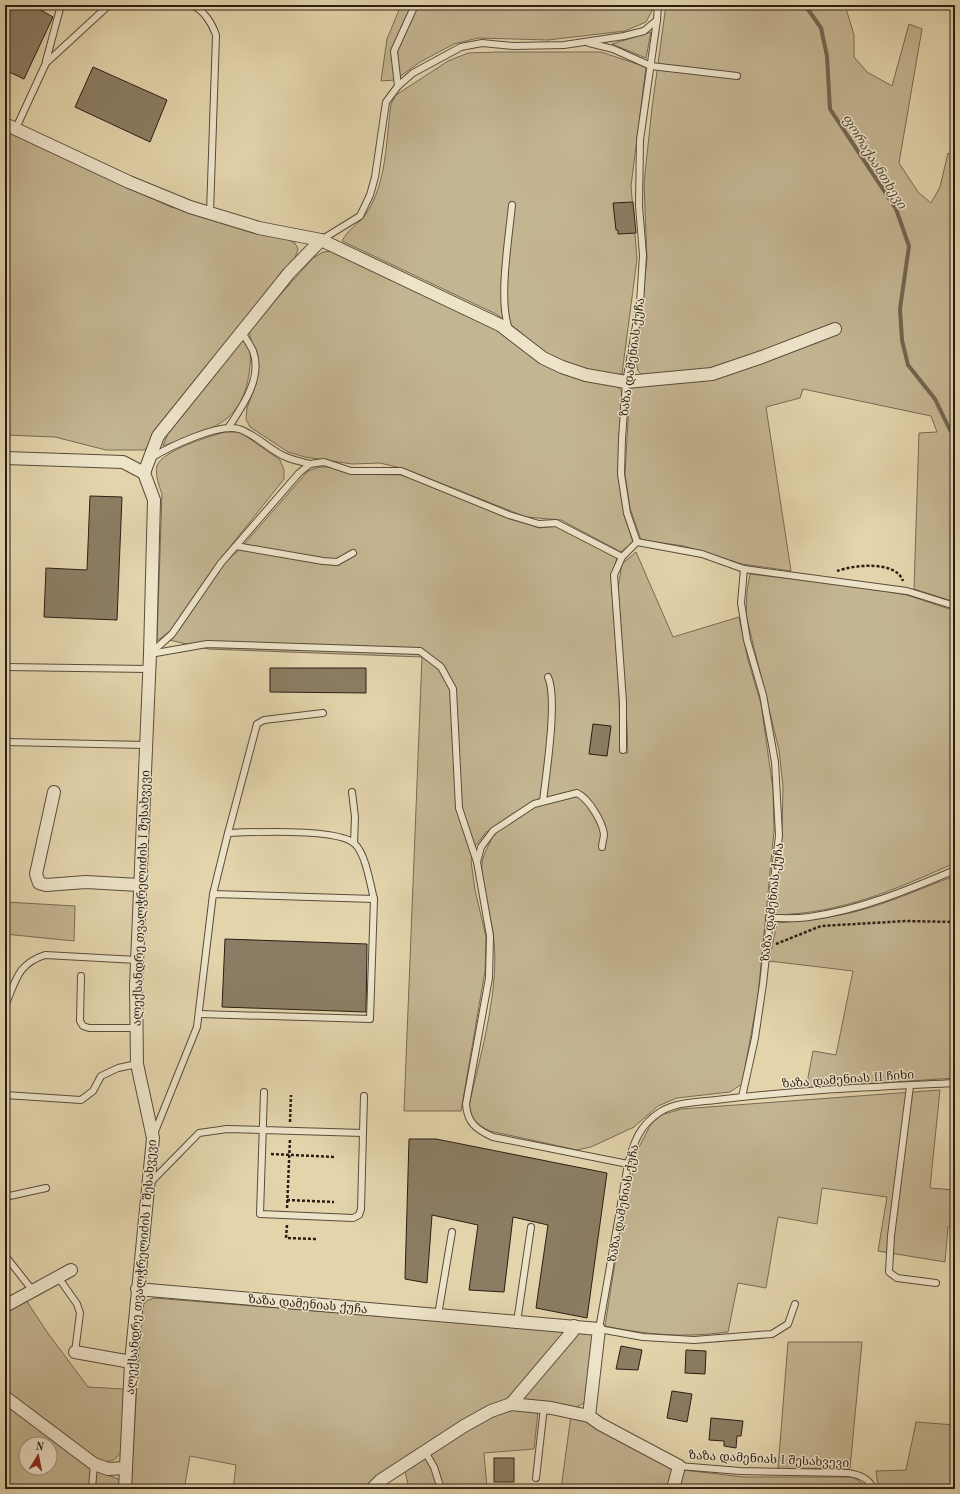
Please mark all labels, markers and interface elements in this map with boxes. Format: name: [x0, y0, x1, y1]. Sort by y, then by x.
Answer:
water label: ფორაქაანთხევი: [839, 112, 909, 212]
street label: ზაზა დამენიას ქუჩა: [617, 297, 647, 417]
street label: ალექსანდრე თვალჭრელიძის I შესახვევი: [130, 770, 152, 1026]
street label: ზაზა დამენიას ქუჩა: [758, 842, 786, 962]
street label: ზაზა დამენიას II ჩიხი: [781, 1067, 915, 1091]
street label: ალექსანდრე თვალჭრელიძის I შესახვევი: [123, 1139, 159, 1395]
street label: ზაზა დამენიას ქუჩა: [605, 1143, 641, 1263]
street label: ზაზა დამენიას ქუჩა: [248, 1292, 368, 1316]
north arrow: [18, 1436, 58, 1476]
text: N: [34, 1441, 45, 1454]
street label: ზაზა დამენიას I შესახვევი: [688, 1448, 850, 1470]

